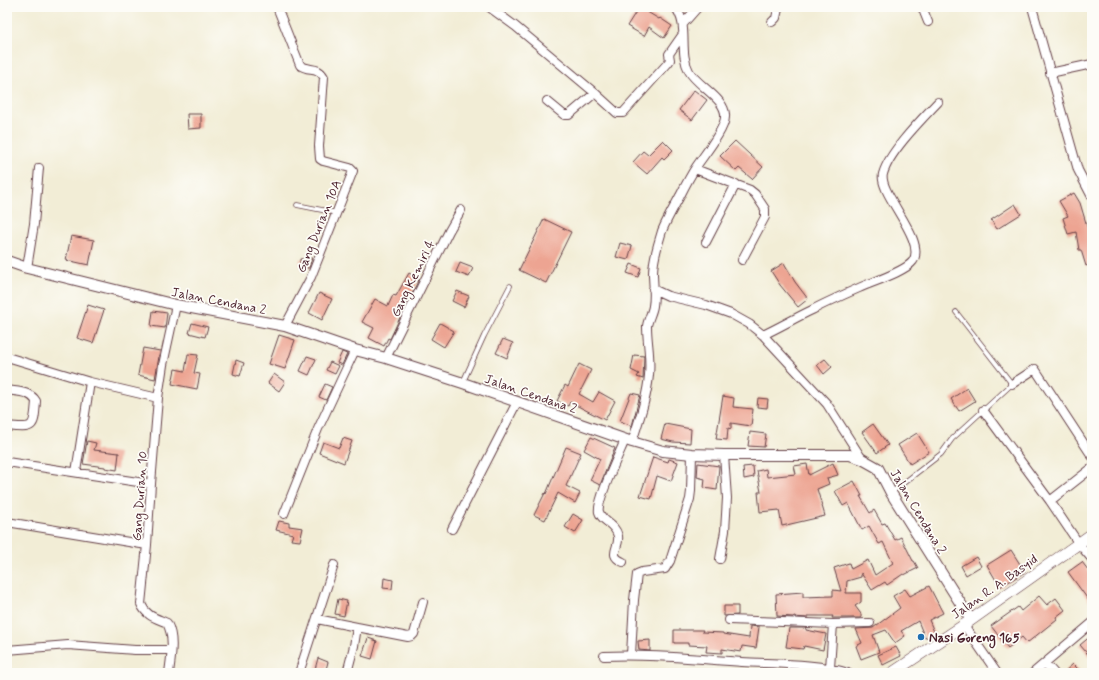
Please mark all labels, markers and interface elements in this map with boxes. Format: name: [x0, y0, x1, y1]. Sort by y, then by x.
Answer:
street label: Gang Durian 10A: [293, 178, 347, 276]
street label: Gang Kemiri 4: [387, 237, 440, 320]
street label: Jalan Cendana 2: [170, 284, 268, 319]
street label: Jalan Cendana 2: [482, 371, 579, 418]
street label: Gang Durian 10: [129, 451, 153, 542]
street label: Jalan Cendana 2: [886, 466, 950, 558]
street label: Jalan R. A. Basyid: [948, 551, 1041, 623]
place label: Nasi Goreng 165: [929, 630, 1020, 649]
marker: Nasi Goreng 165: [916, 632, 926, 642]

